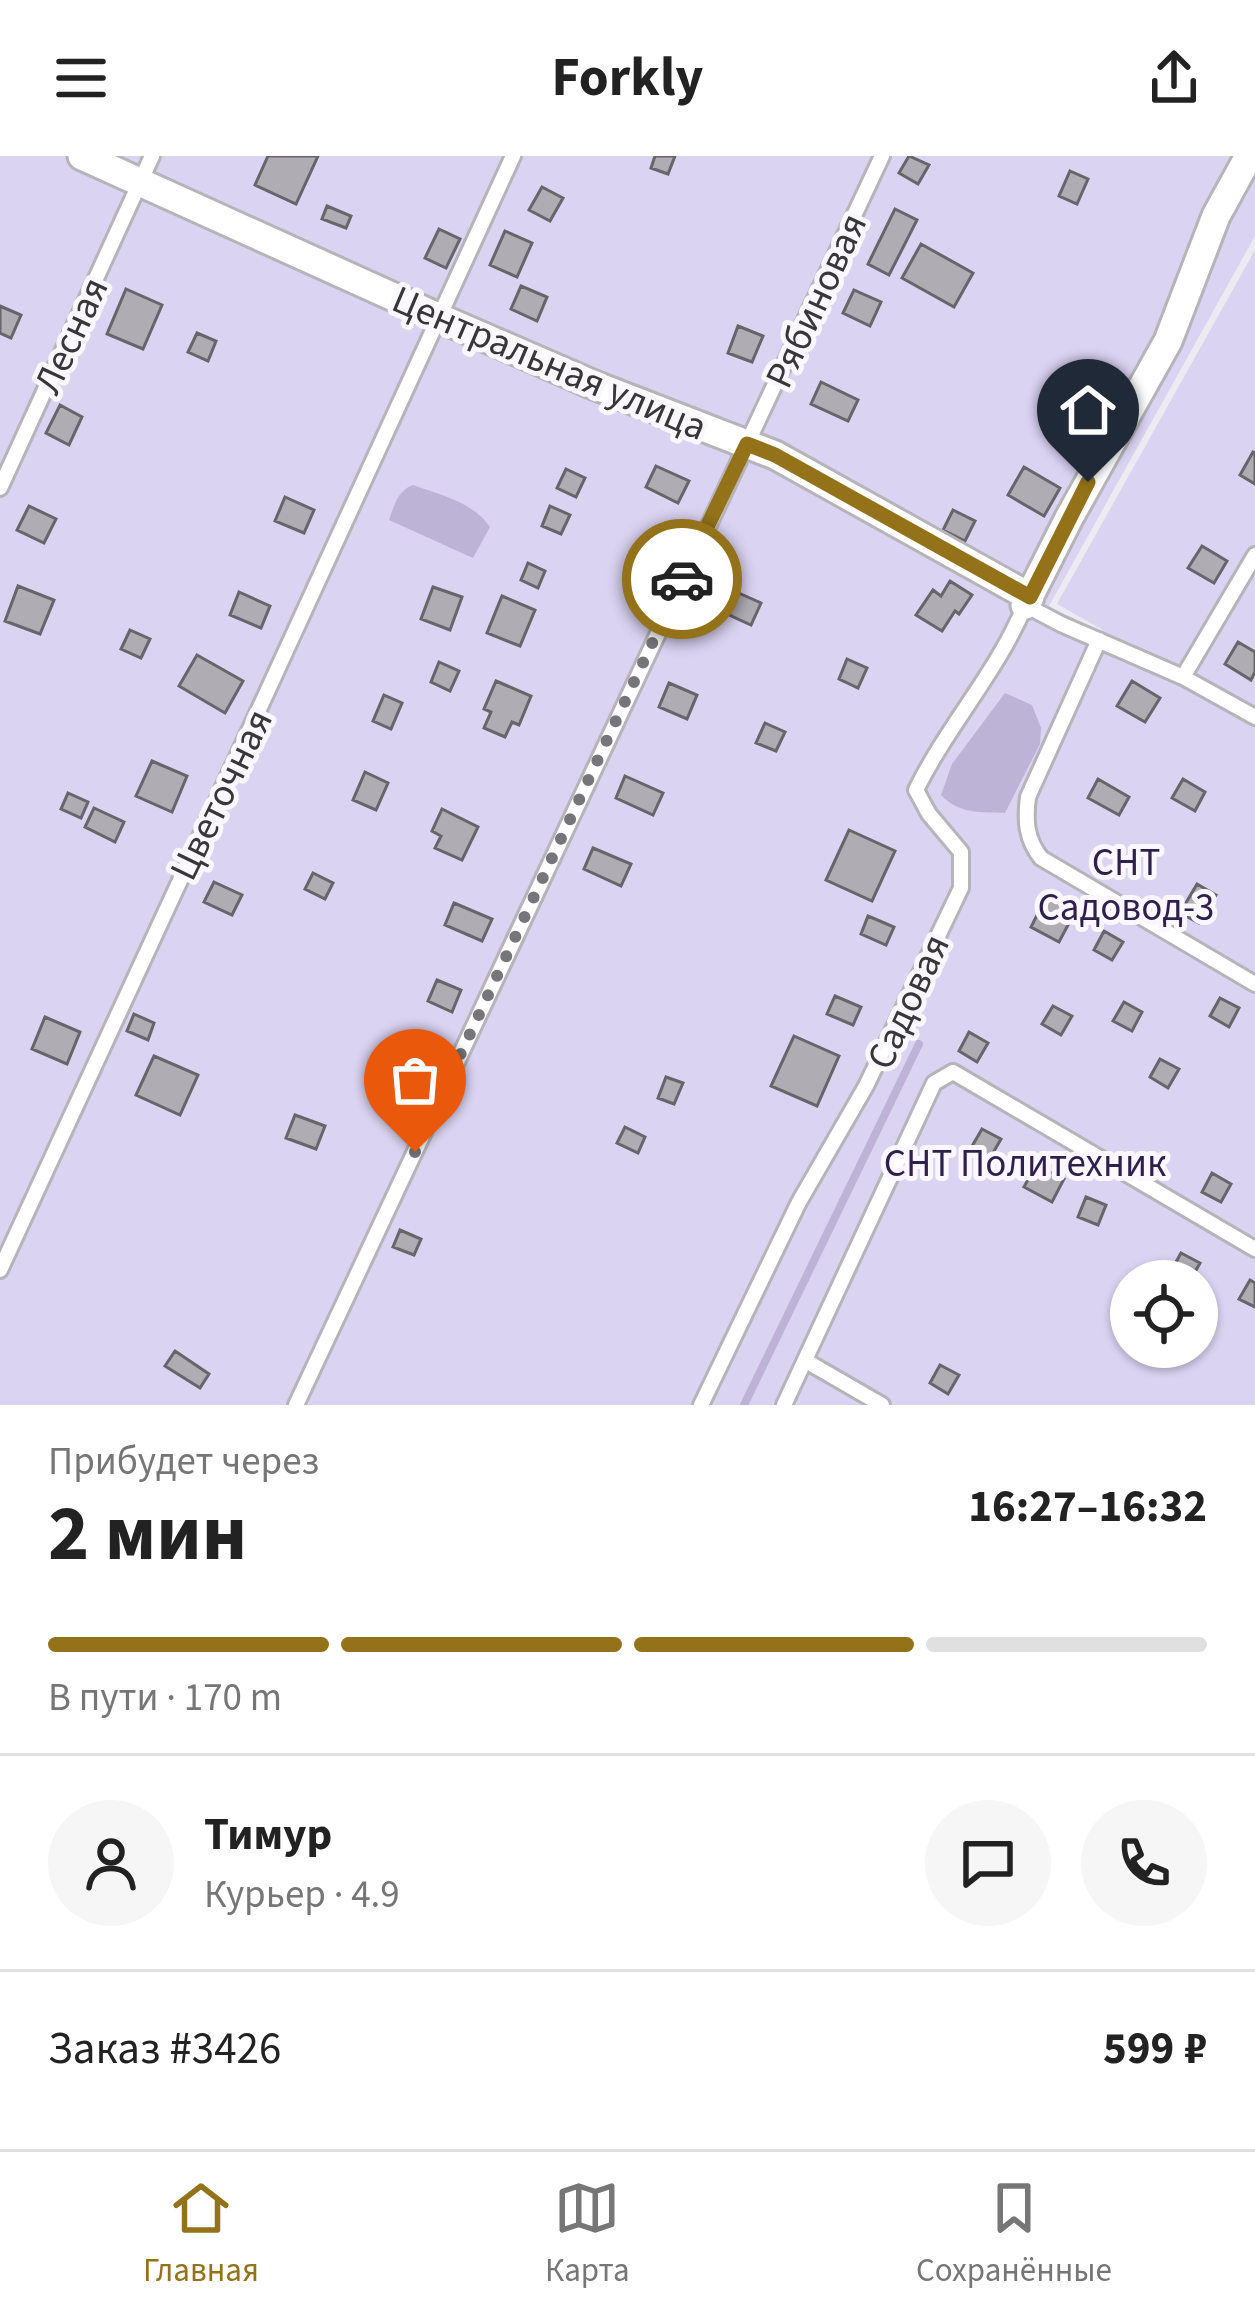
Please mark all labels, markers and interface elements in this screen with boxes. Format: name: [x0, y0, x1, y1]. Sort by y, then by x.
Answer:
text: Forkly: [552, 40, 703, 117]
icon: menu: [48, 45, 114, 111]
icon: share: [1141, 45, 1207, 111]
street label: Рябиновая: [752, 204, 882, 398]
street label: Лесная: [20, 268, 123, 404]
street label: Центральная улица: [383, 272, 715, 455]
pin: [1037, 359, 1139, 482]
icon: home: [1055, 377, 1121, 443]
courier: [622, 519, 742, 639]
icon: car: [649, 546, 715, 612]
street label: Цветочная: [156, 700, 287, 890]
park label: СНТ Садовод-3: [1038, 835, 1214, 936]
street label: Садовая: [853, 925, 964, 1079]
pin: [364, 1029, 466, 1152]
icon: bag: [382, 1047, 448, 1113]
park label: СНТ Политехник: [884, 1136, 1166, 1192]
map controls: [1110, 1260, 1218, 1368]
button: locate: [1110, 1260, 1218, 1368]
text: Прибудет через: [48, 1434, 319, 1490]
text: 16:27–16:32: [968, 1475, 1207, 1539]
text: 2 мин: [48, 1479, 247, 1590]
text: В пути · 170 m: [48, 1670, 282, 1726]
button: person: [48, 1800, 174, 1926]
button: chat: [925, 1800, 1051, 1926]
button: phone: [1081, 1800, 1207, 1926]
text: Тимур: [204, 1803, 332, 1867]
text: Курьер · 4.9: [204, 1867, 400, 1923]
text: Заказ #3426: [48, 2017, 281, 2081]
text: 599 ₽: [1103, 2017, 1207, 2081]
tab: Главная: [143, 2175, 259, 2294]
tab: Карта: [545, 2175, 630, 2294]
tab: Сохранённые: [916, 2175, 1112, 2294]

